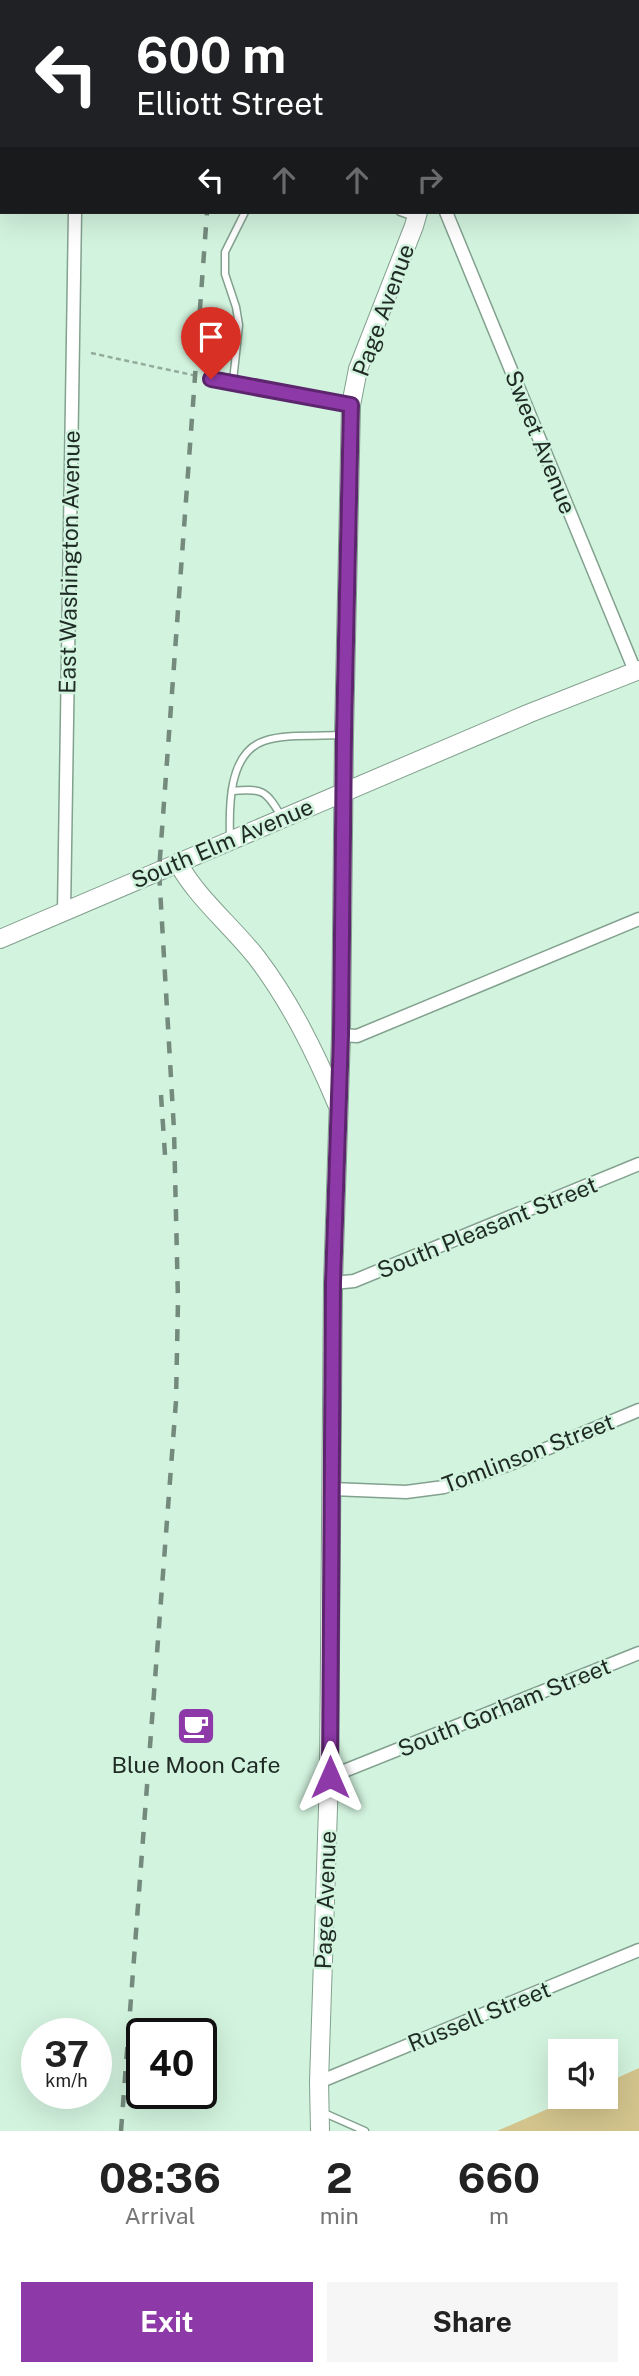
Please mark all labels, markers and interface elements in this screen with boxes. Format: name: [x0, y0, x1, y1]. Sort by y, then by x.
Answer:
text: 600 m: [136, 26, 286, 84]
icon: left: [21, 28, 112, 119]
text: Elliott Street: [136, 85, 324, 122]
icon: left: [192, 161, 230, 199]
icon: ahead: [265, 161, 303, 199]
icon: ahead: [338, 161, 376, 199]
icon: right: [411, 161, 449, 199]
street label: Page Avenue: [347, 240, 419, 380]
pin: [181, 307, 241, 379]
icon: arrive: [192, 318, 230, 356]
street label: Sweet Avenue: [500, 366, 582, 518]
street label: East Washington Avenue: [53, 430, 85, 694]
street label: South Elm Avenue: [127, 793, 317, 893]
street label: South Pleasant Street: [373, 1170, 601, 1284]
street label: Tomlinson Street: [438, 1408, 618, 1498]
street label: South Gorham Street: [394, 1652, 614, 1762]
cafe icon: Blue Moon Cafe: [175, 1705, 217, 1747]
position arrow: [293, 1740, 367, 1814]
place label: Blue Moon Cafe: [112, 1751, 280, 1778]
street label: Page Avenue: [309, 1830, 341, 1970]
street label: Russell Street: [404, 1975, 554, 2057]
speed limit sign: 40: [126, 2018, 217, 2109]
text: 37: [44, 2034, 89, 2075]
map controls: [548, 2039, 618, 2109]
button: sound: [548, 2039, 618, 2109]
text: km/h: [45, 2070, 88, 2091]
text: 08:36: [99, 2153, 221, 2202]
text: 2: [326, 2153, 353, 2202]
text: 660: [458, 2153, 540, 2202]
text: Arrival: [124, 2202, 195, 2229]
text: min: [320, 2202, 359, 2229]
text: m: [489, 2202, 509, 2229]
button: Exit: [21, 2282, 313, 2362]
button: Share: [327, 2282, 618, 2362]

